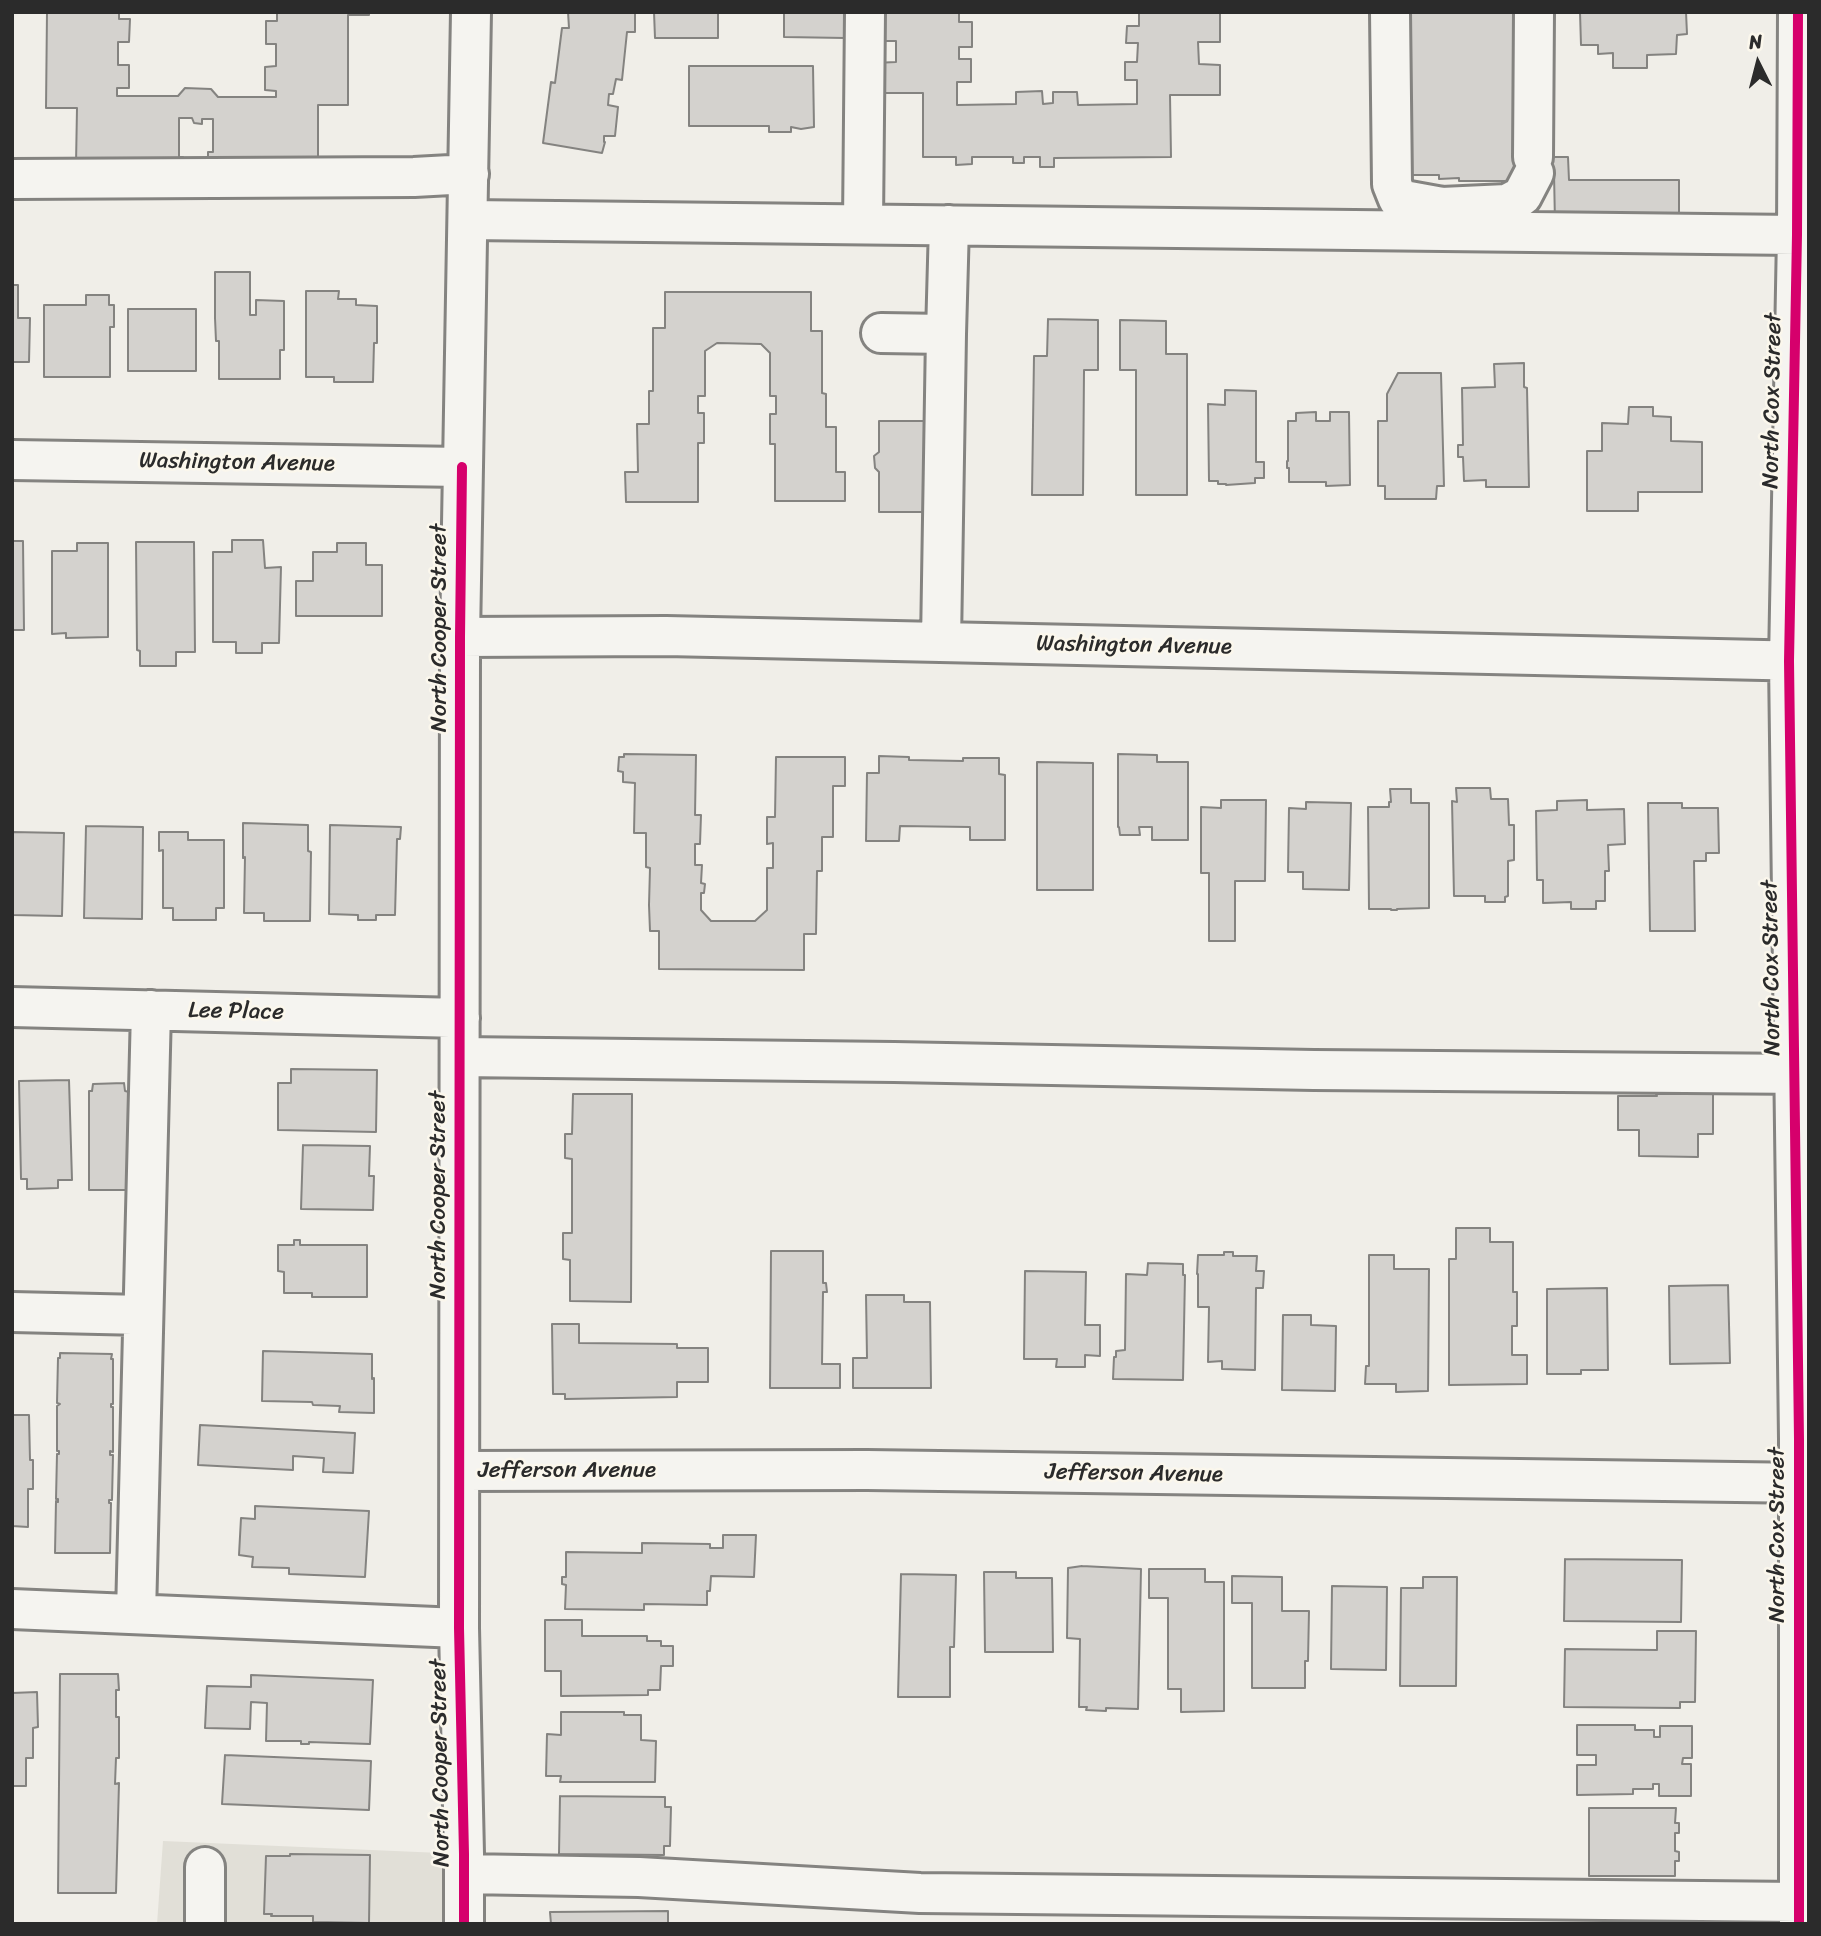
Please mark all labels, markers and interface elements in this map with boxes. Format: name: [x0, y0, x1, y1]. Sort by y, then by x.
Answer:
text: N: [1747, 25, 1764, 59]
north arrow: [1723, 28, 1793, 98]
street label: North Cox Street: [1758, 313, 1788, 489]
street label: Washington Avenue: [139, 447, 335, 479]
street label: North Cooper Street: [426, 524, 454, 732]
street label: Washington Avenue: [1036, 630, 1232, 662]
street label: North Cox Street: [1757, 880, 1787, 1056]
street label: Lee Place: [188, 997, 284, 1027]
street label: North Cooper Street: [425, 1091, 453, 1299]
street label: North Cox Street: [1764, 1447, 1792, 1623]
street label: Jefferson Avenue: [478, 1457, 656, 1485]
street label: Jefferson Avenue: [1045, 1459, 1223, 1489]
street label: North Cooper Street: [425, 1659, 457, 1867]

